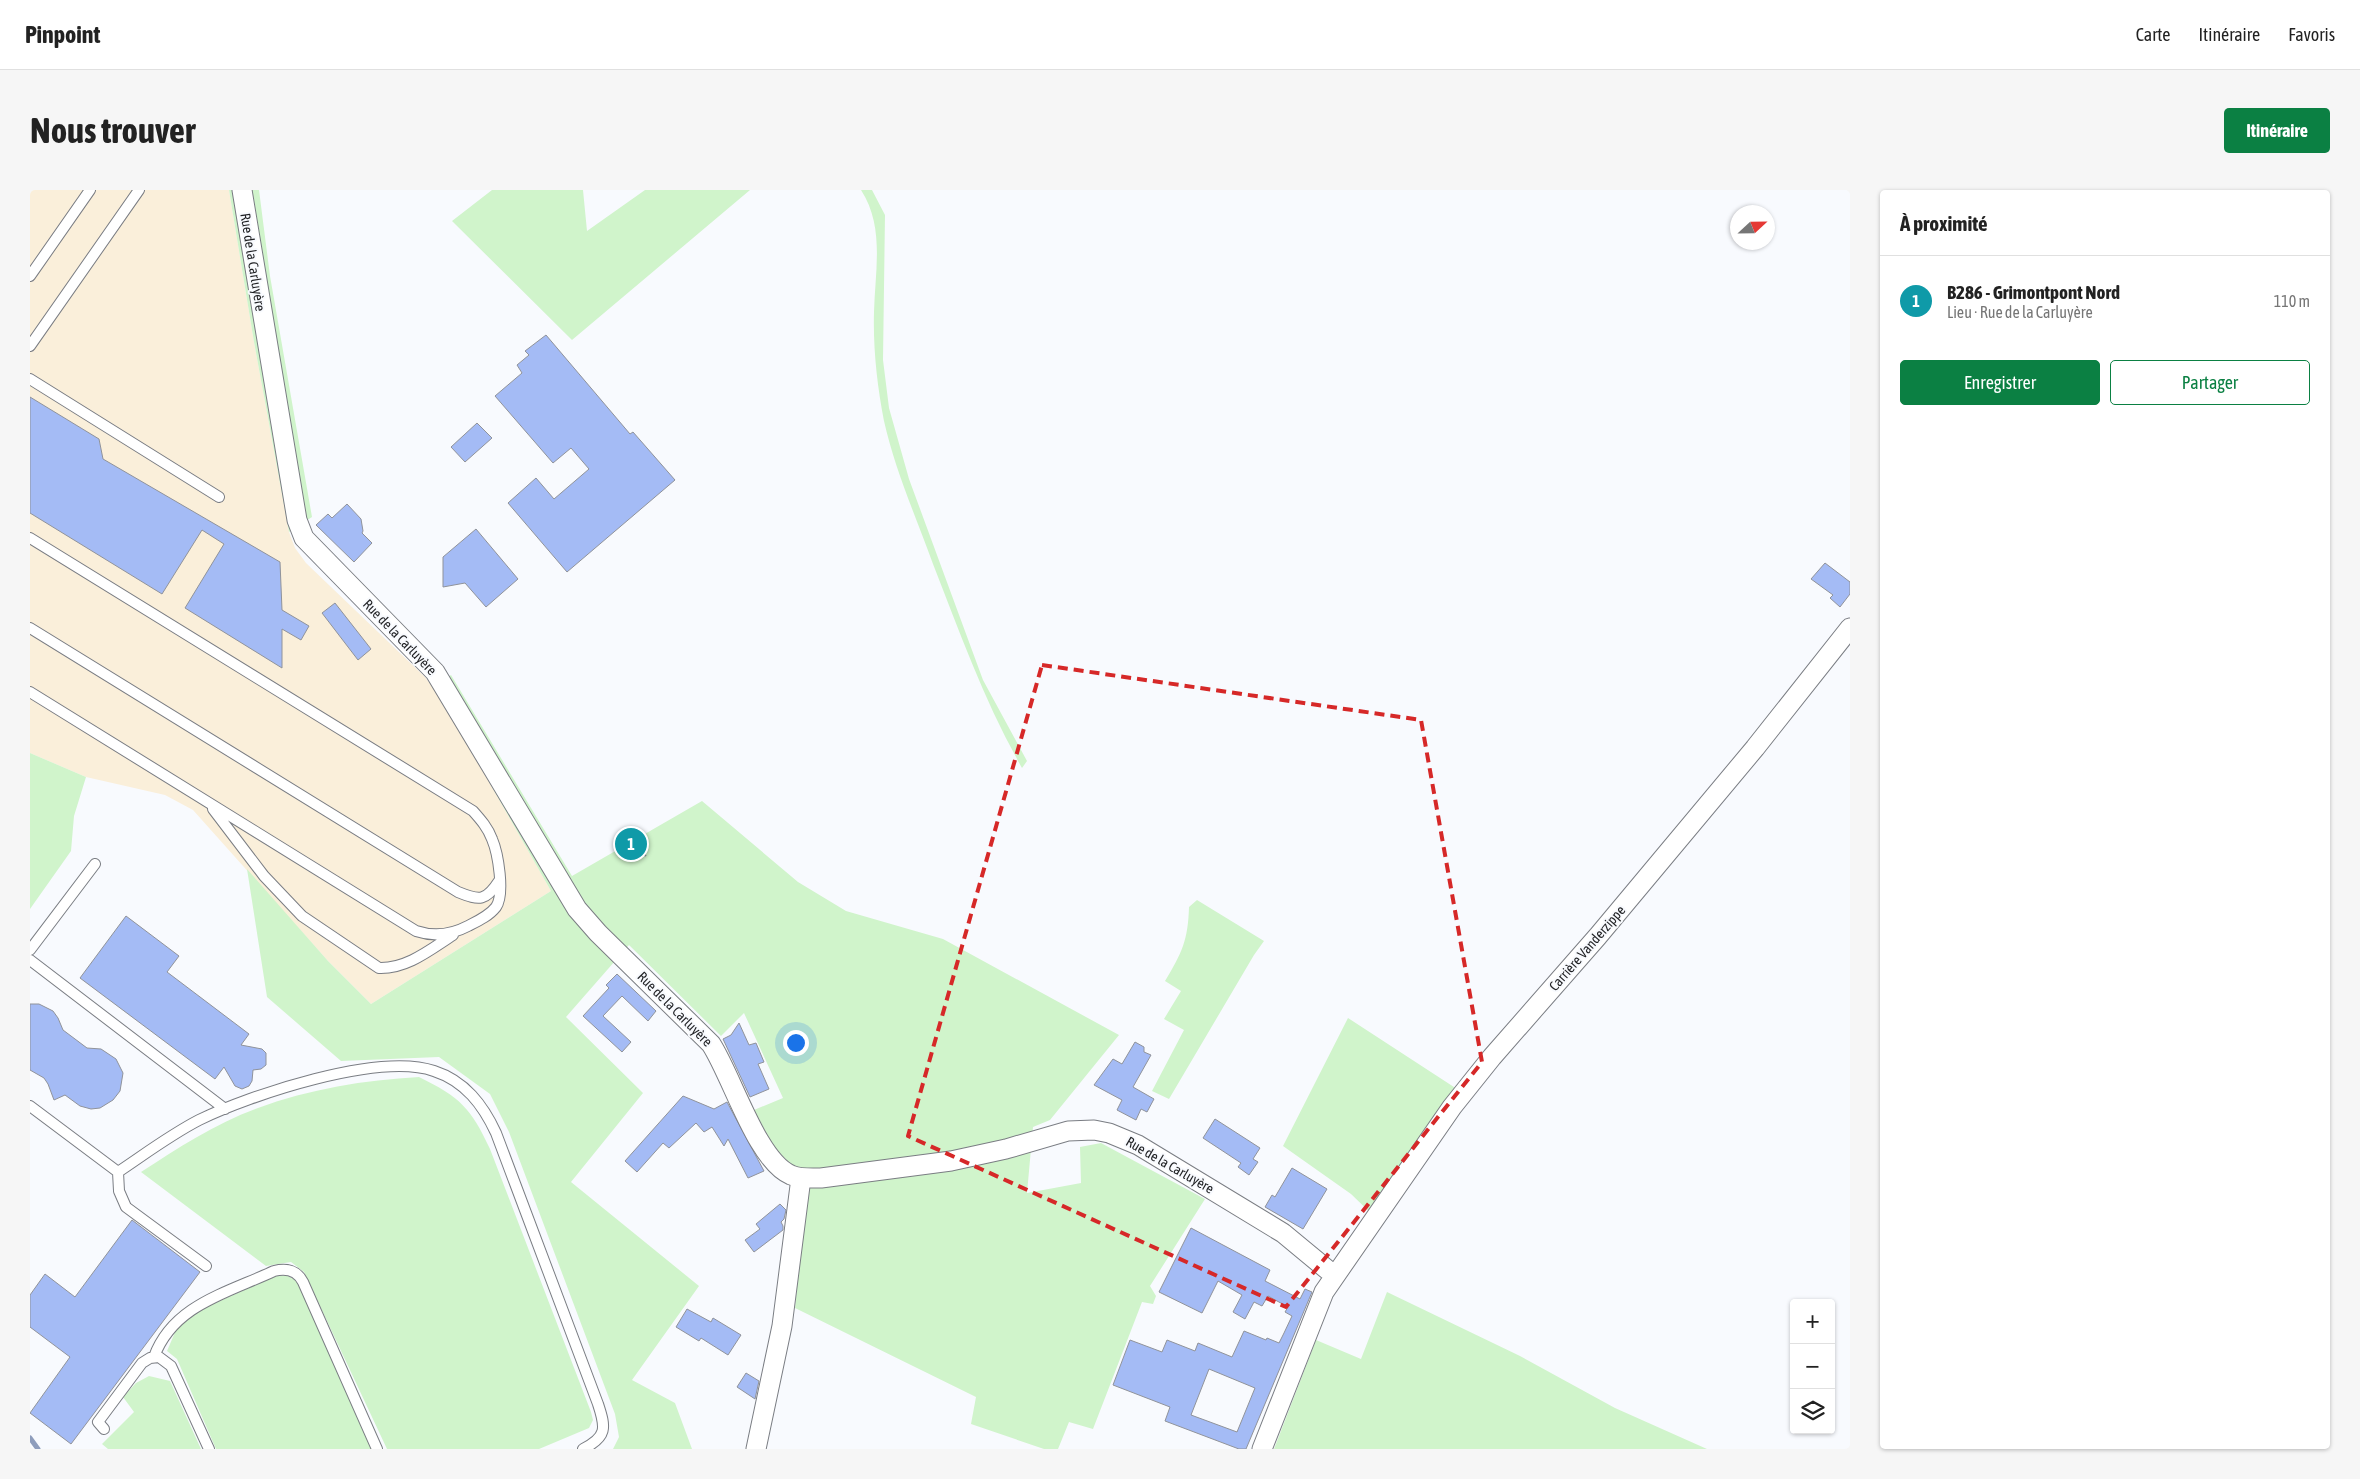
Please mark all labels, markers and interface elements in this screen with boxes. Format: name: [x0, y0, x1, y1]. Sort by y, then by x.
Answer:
text: Pinpoint: [25, 21, 100, 48]
text: Carte: [2136, 24, 2170, 45]
text: Itinéraire: [2198, 24, 2260, 45]
text: Favoris: [2288, 24, 2335, 45]
button: Itinéraire: [2224, 108, 2330, 153]
text: Nous trouver: [30, 110, 195, 150]
north arrow: [1730, 205, 1775, 250]
text: À proximité: [1900, 211, 1988, 235]
street label: Rue de la Carluyère: [237, 212, 269, 312]
text: B286 - Grimontpont Nord: [1947, 281, 2120, 303]
text: 1: [1912, 292, 1920, 310]
text: 110 m: [2274, 292, 2310, 310]
text: Lieu · Rue de la Carluyère: [1947, 303, 2093, 321]
button: Enregistrer: [1900, 360, 2100, 405]
button: Partager: [2110, 360, 2310, 405]
street label: Rue de la Carluyère: [360, 596, 440, 678]
pin: 1: [615, 825, 647, 863]
street label: Carrière Vanderzippe: [1546, 902, 1628, 994]
street label: Rue de la Carluyère: [634, 968, 716, 1050]
your location: [783, 1030, 809, 1056]
street label: Rue de la Carluyère: [1123, 1133, 1217, 1197]
map controls: [1790, 1299, 1835, 1434]
button: +: [1790, 1299, 1835, 1344]
button: −: [1790, 1344, 1835, 1389]
button: layers: [1790, 1389, 1835, 1434]

